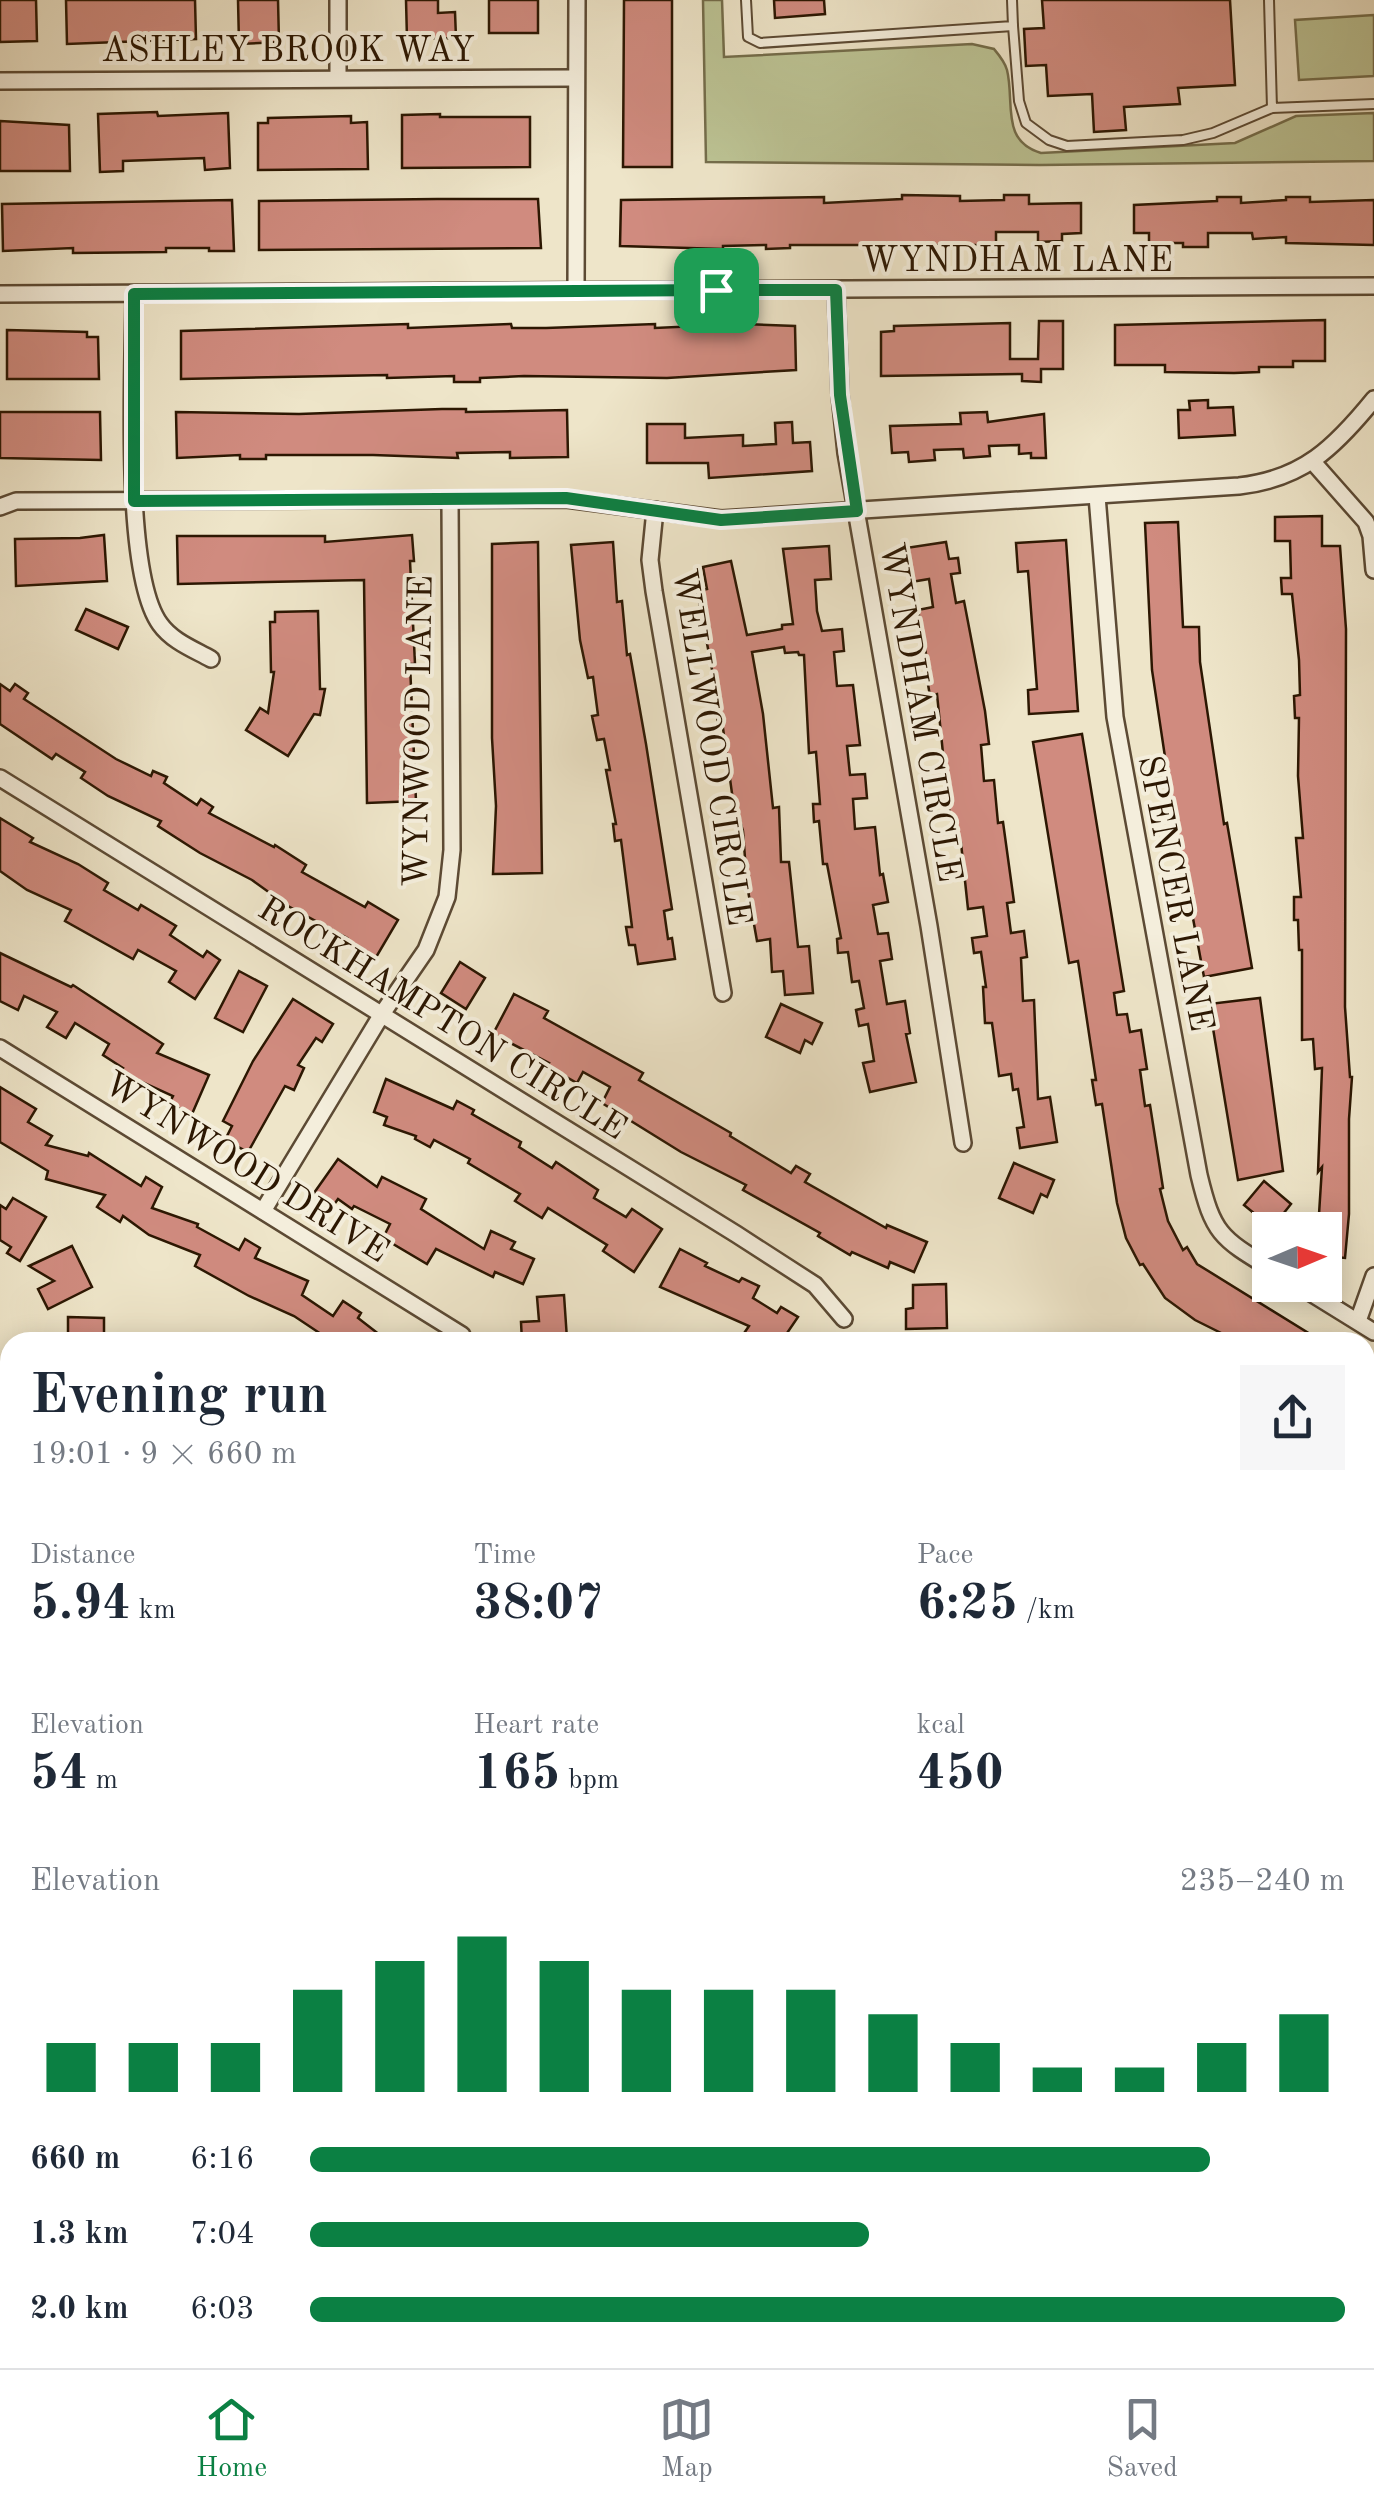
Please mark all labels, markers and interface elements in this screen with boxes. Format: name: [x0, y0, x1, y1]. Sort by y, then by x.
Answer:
street label: ASHLEY BROOK WAY: [101, 34, 475, 69]
street label: WYNDHAM LANE: [861, 244, 1173, 279]
pin: [674, 248, 759, 333]
icon: arrive: [689, 263, 744, 318]
street label: WYNDHAM CIRCLE: [872, 540, 967, 885]
street label: WELLWOOD CIRCLE: [665, 566, 756, 928]
street label: WYNWOOD LANE: [399, 575, 440, 887]
street label: SPENCER LANE: [1131, 753, 1218, 1034]
street label: ROCKHAMPTON CIRCLE: [252, 891, 632, 1147]
street label: WYNWOOD DRIVE: [97, 1066, 394, 1270]
north arrow: [1252, 1212, 1342, 1302]
map controls: [1252, 1212, 1342, 1302]
button: share: [1240, 1365, 1345, 1470]
text: Evening run: [30, 1370, 328, 1425]
text: 19:01 · 9 × 660 m: [30, 1439, 297, 1471]
text: Distance: [30, 1542, 135, 1570]
text: Time: [473, 1542, 536, 1570]
text: Pace: [917, 1542, 973, 1570]
text: 5.94: [30, 1580, 131, 1630]
text: 38:07: [473, 1580, 603, 1630]
text: 6:25: [917, 1580, 1018, 1630]
text: km: [131, 1597, 176, 1625]
text: /km: [1018, 1597, 1075, 1625]
text: Elevation: [30, 1712, 144, 1740]
text: Heart rate: [473, 1712, 599, 1740]
text: kcal: [917, 1712, 965, 1740]
text: 54: [30, 1750, 88, 1800]
text: 165: [473, 1750, 560, 1800]
text: 450: [917, 1750, 1004, 1800]
text: m: [88, 1767, 118, 1795]
text: bpm: [560, 1767, 619, 1795]
text: Elevation: [30, 1866, 160, 1898]
text: 235–240 m: [1179, 1866, 1345, 1898]
text: 660 m: [30, 2144, 120, 2176]
text: 6:16: [190, 2144, 255, 2176]
text: 1.3 km: [30, 2219, 129, 2251]
text: 7:04: [190, 2219, 255, 2251]
text: 2.0 km: [30, 2294, 129, 2326]
text: 6:03: [190, 2294, 255, 2326]
tab: Home: [196, 2392, 267, 2487]
tab: Map: [659, 2392, 714, 2487]
tab: Saved: [1107, 2392, 1178, 2487]

